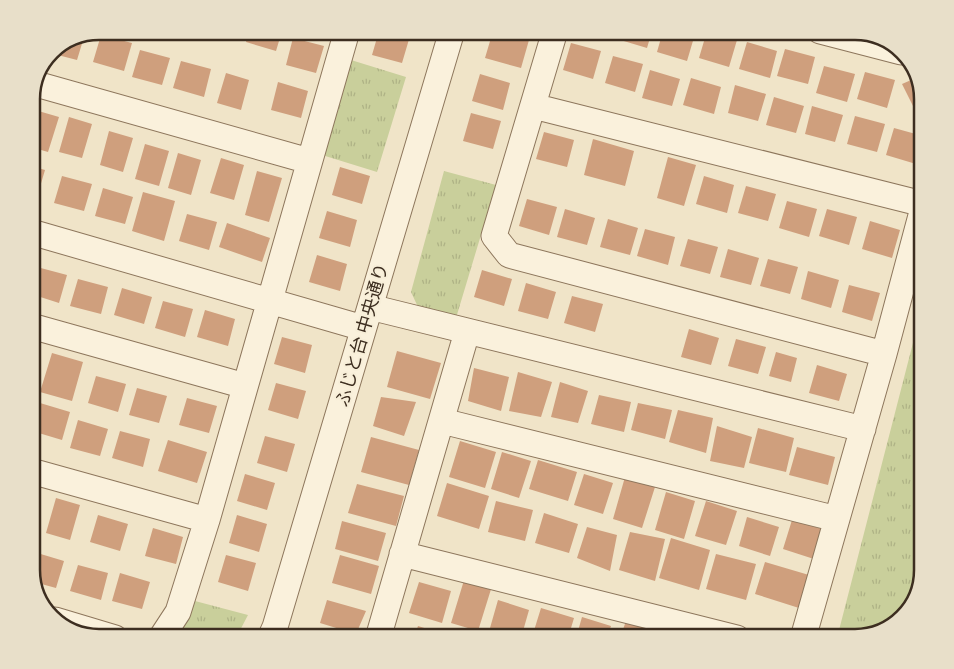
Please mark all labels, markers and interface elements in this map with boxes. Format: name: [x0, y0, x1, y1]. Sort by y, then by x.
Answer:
street label: ふじと台 中央通り: [330, 260, 393, 409]

